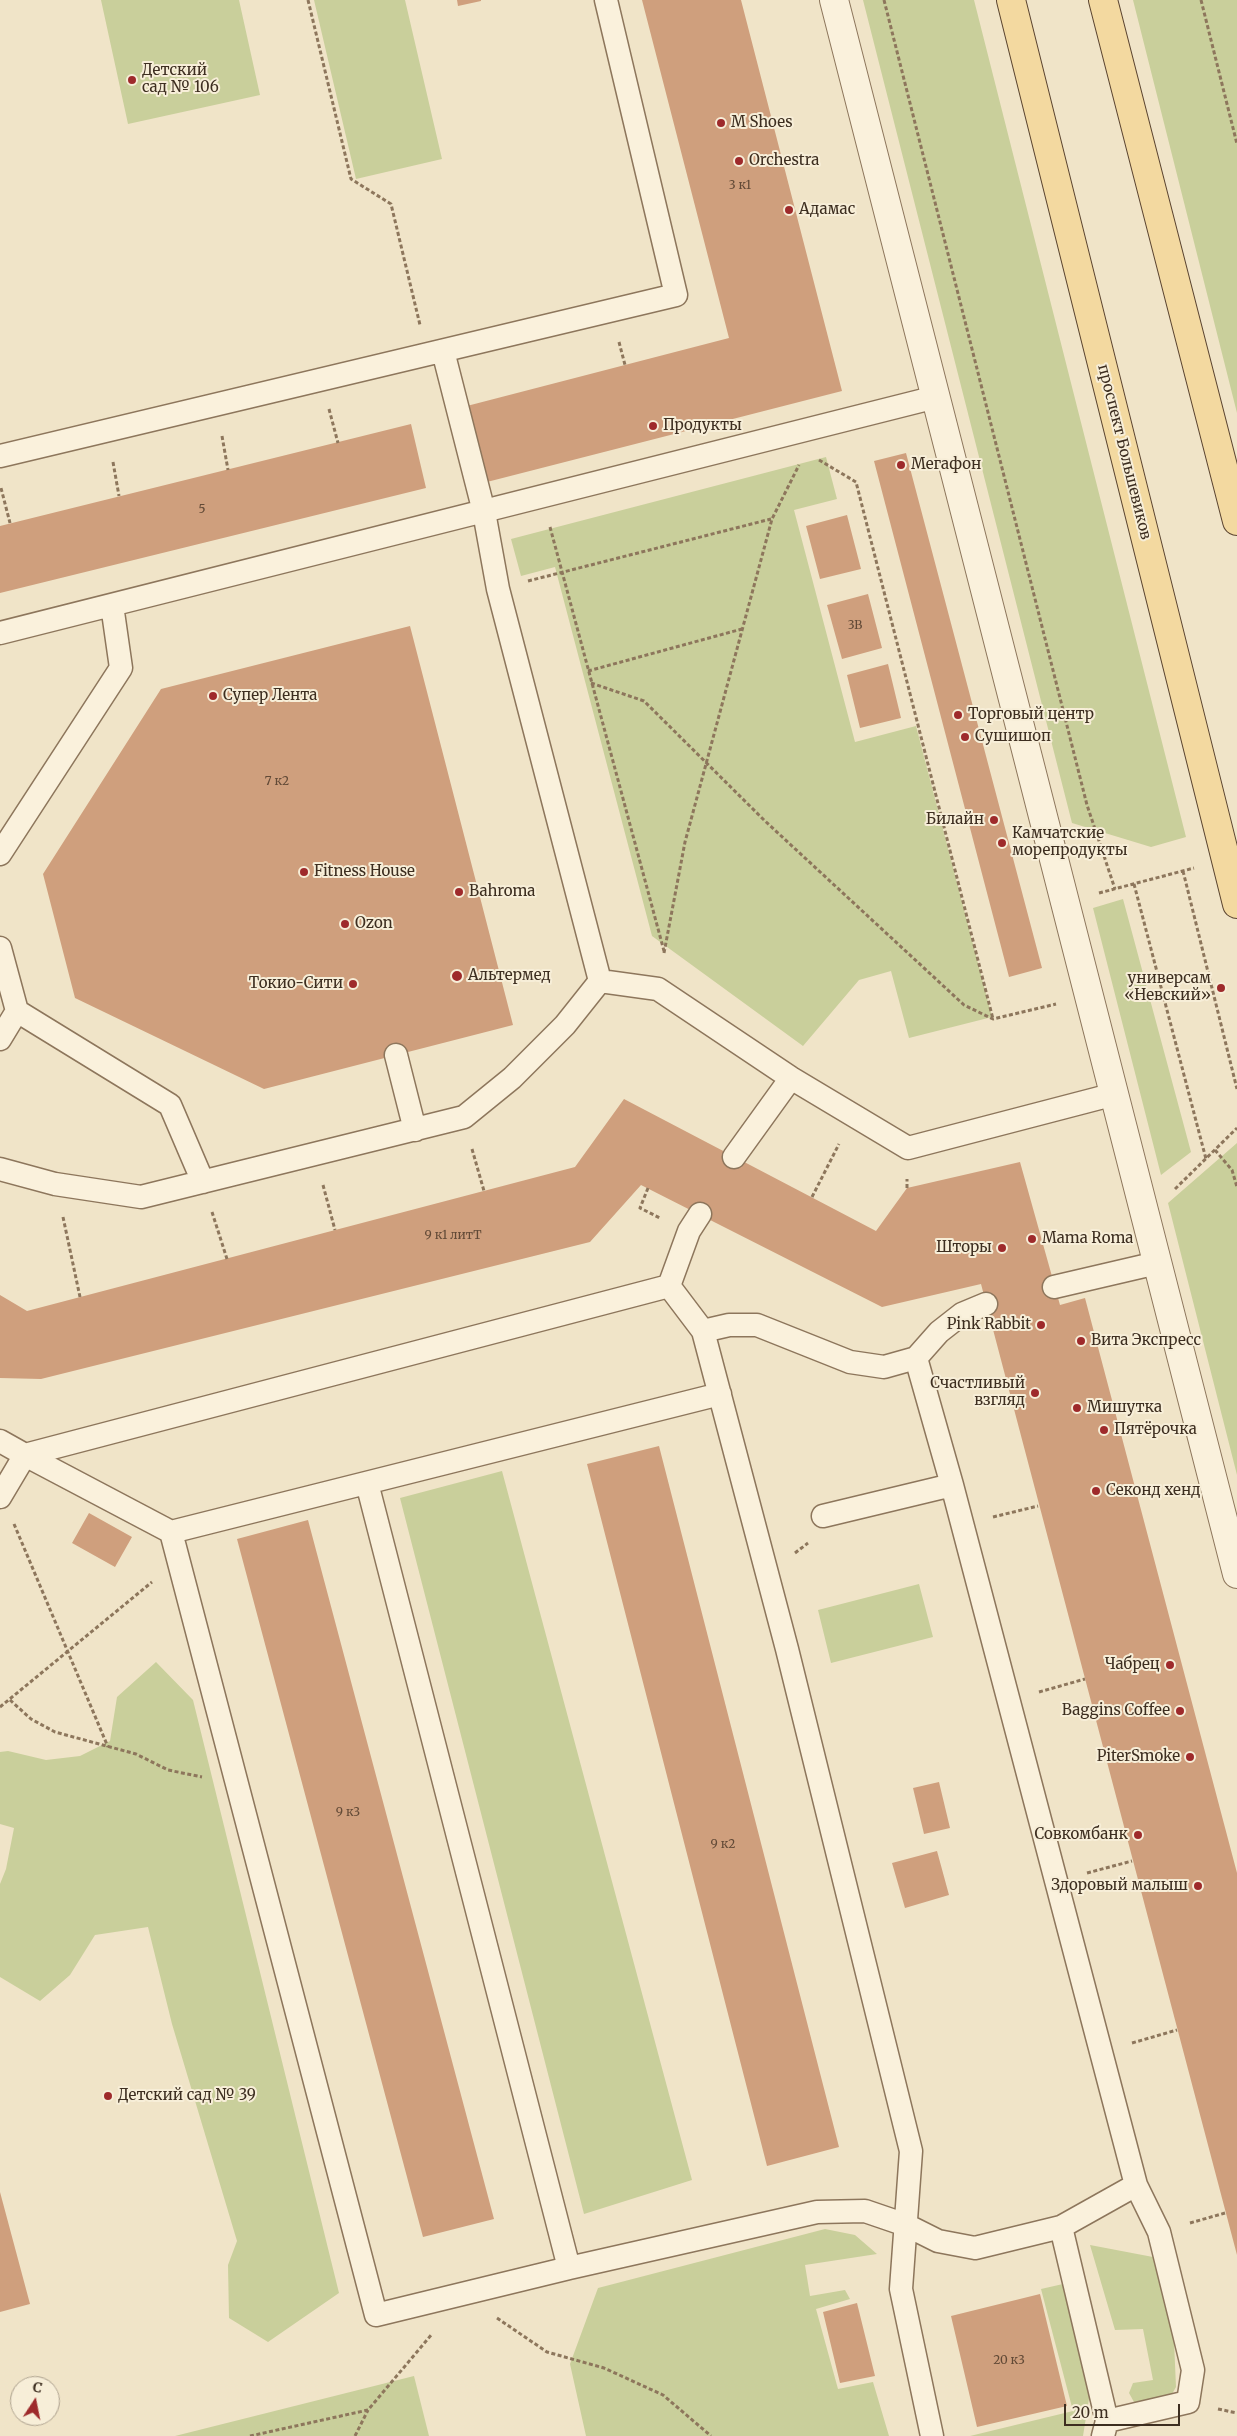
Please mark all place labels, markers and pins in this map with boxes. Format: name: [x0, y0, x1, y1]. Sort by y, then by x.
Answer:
place label: Детский сад № 106: [142, 62, 219, 97]
marker: Детский сад № 106: [126, 74, 138, 86]
place label: M Shoes: [731, 114, 793, 132]
marker: M Shoes: [715, 117, 727, 129]
place label: Orchestra: [749, 152, 819, 170]
marker: Orchestra: [733, 155, 745, 167]
place label: Адамас: [799, 201, 855, 219]
marker: Адамас: [783, 204, 795, 216]
place label: Продукты: [663, 417, 742, 435]
marker: Продукты: [647, 420, 659, 432]
place label: Мегафон: [911, 456, 981, 474]
marker: Мегафон: [895, 459, 907, 471]
place label: Супер Лента: [223, 687, 317, 705]
marker: Супер Лента: [207, 690, 219, 702]
place label: Торговый центр: [968, 706, 1094, 724]
marker: Торговый центр: [952, 709, 964, 721]
place label: Сушишоп: [975, 728, 1051, 746]
marker: Сушишоп: [959, 731, 971, 743]
place label: Билайн: [926, 811, 984, 829]
marker: Билайн: [988, 814, 1000, 826]
place label: Камчатские морепродукты: [1012, 825, 1128, 860]
marker: Камчатские морепродукты: [996, 837, 1008, 849]
place label: Fitness House: [314, 863, 415, 881]
marker: Fitness House: [298, 866, 310, 878]
place label: Bahroma: [469, 883, 535, 901]
marker: Bahroma: [453, 886, 465, 898]
place label: Ozon: [355, 915, 393, 933]
marker: Ozon: [339, 918, 351, 930]
place label: Альтермед: [468, 967, 551, 985]
marker: Альтермед: [450, 969, 464, 983]
place label: универсам «Невский»: [1124, 970, 1211, 1005]
place label: Токио-Сити: [249, 975, 343, 993]
marker: Токио-Сити: [347, 978, 359, 990]
marker: универсам «Невский»: [1215, 982, 1227, 994]
place label: Mama Roma: [1042, 1230, 1133, 1248]
marker: Mama Roma: [1026, 1233, 1038, 1245]
place label: Шторы: [936, 1239, 992, 1257]
marker: Шторы: [996, 1242, 1008, 1254]
place label: Pink Rabbit: [947, 1316, 1031, 1334]
marker: Pink Rabbit: [1035, 1319, 1047, 1331]
place label: Вита Экспресс: [1091, 1332, 1201, 1350]
marker: Вита Экспресс: [1075, 1335, 1087, 1347]
place label: Счастливый взгляд: [930, 1375, 1025, 1410]
marker: Счастливый взгляд: [1029, 1387, 1041, 1399]
place label: Мишутка: [1087, 1399, 1162, 1417]
marker: Мишутка: [1071, 1402, 1083, 1414]
place label: Пятёрочка: [1114, 1421, 1197, 1439]
marker: Пятёрочка: [1098, 1424, 1110, 1436]
place label: Секонд хенд: [1106, 1482, 1201, 1500]
marker: Секонд хенд: [1090, 1485, 1102, 1497]
place label: Чабрец: [1105, 1656, 1160, 1674]
marker: Чабрец: [1164, 1659, 1176, 1671]
place label: Baggins Coffee: [1062, 1702, 1170, 1720]
marker: Baggins Coffee: [1174, 1705, 1186, 1717]
place label: PiterSmoke: [1097, 1748, 1180, 1766]
marker: PiterSmoke: [1184, 1751, 1196, 1763]
place label: Совкомбанк: [1034, 1826, 1128, 1844]
marker: Совкомбанк: [1132, 1829, 1144, 1841]
place label: Здоровый малыш: [1051, 1877, 1188, 1895]
marker: Здоровый малыш: [1192, 1880, 1204, 1892]
place label: Детский сад № 39: [118, 2087, 256, 2105]
marker: Детский сад № 39: [102, 2090, 114, 2102]

